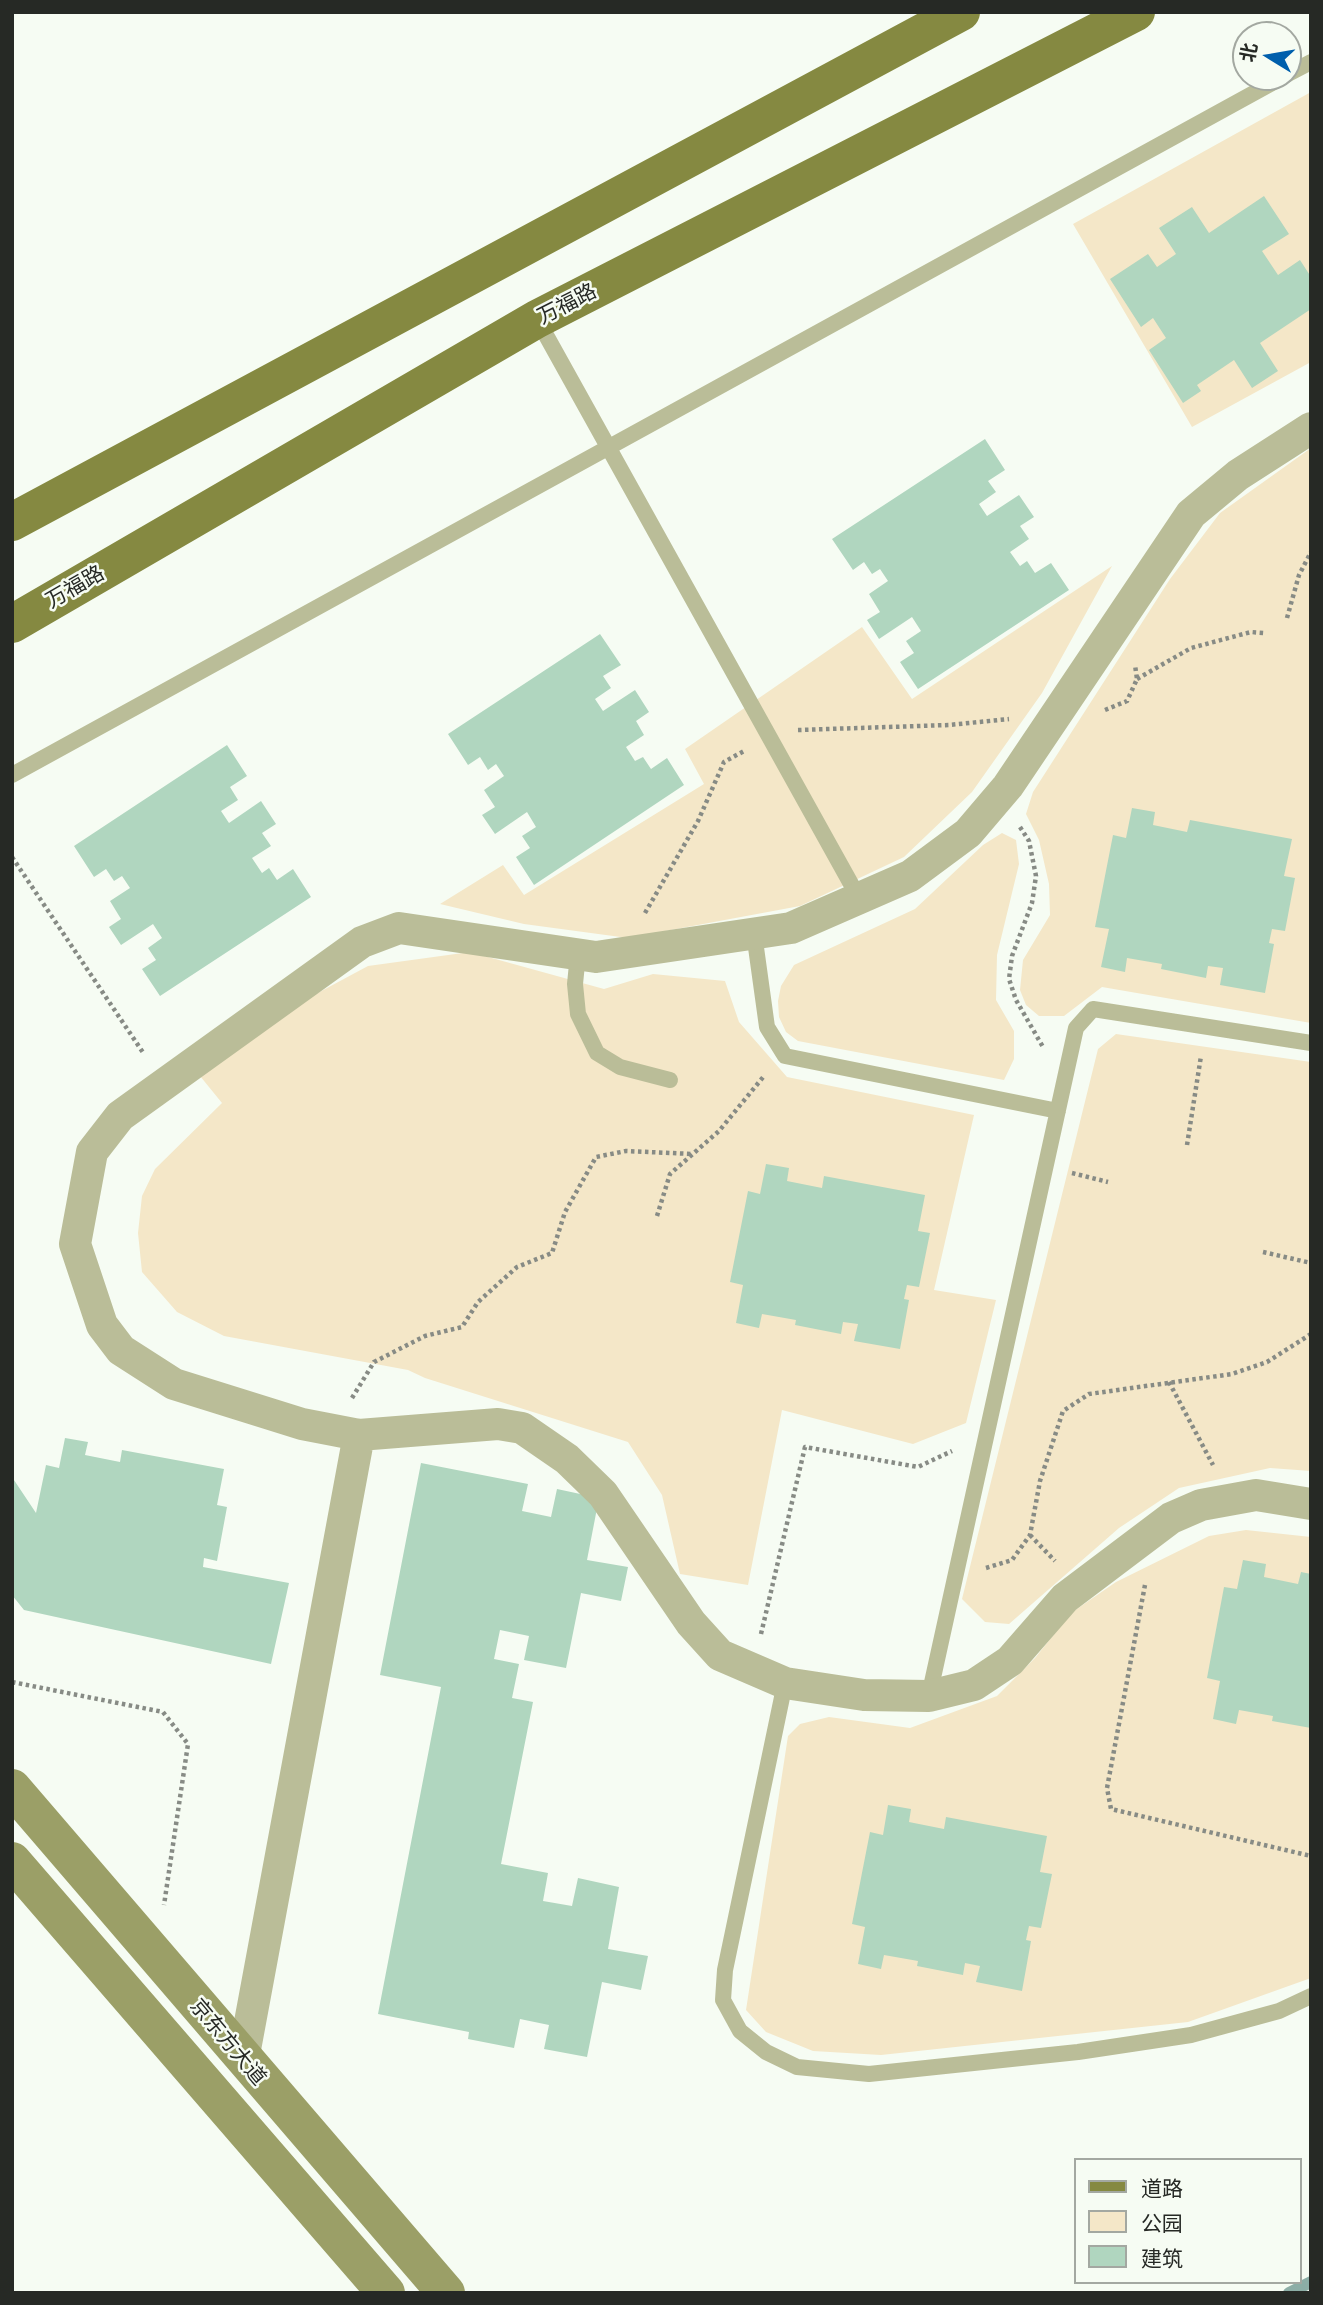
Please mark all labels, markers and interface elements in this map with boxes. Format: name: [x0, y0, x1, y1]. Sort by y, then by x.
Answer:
north arrow: [1232, 21, 1302, 91]
text: 北: [1236, 41, 1261, 64]
street label: 万福路: [533, 278, 601, 330]
street label: 万福路: [41, 560, 109, 614]
street label: 京东方大道: [185, 1994, 271, 2090]
legend: [1074, 2158, 1302, 2284]
text: 道路: [1141, 2176, 1183, 2200]
text: 公园: [1141, 2211, 1183, 2235]
text: 建筑: [1141, 2246, 1183, 2270]

